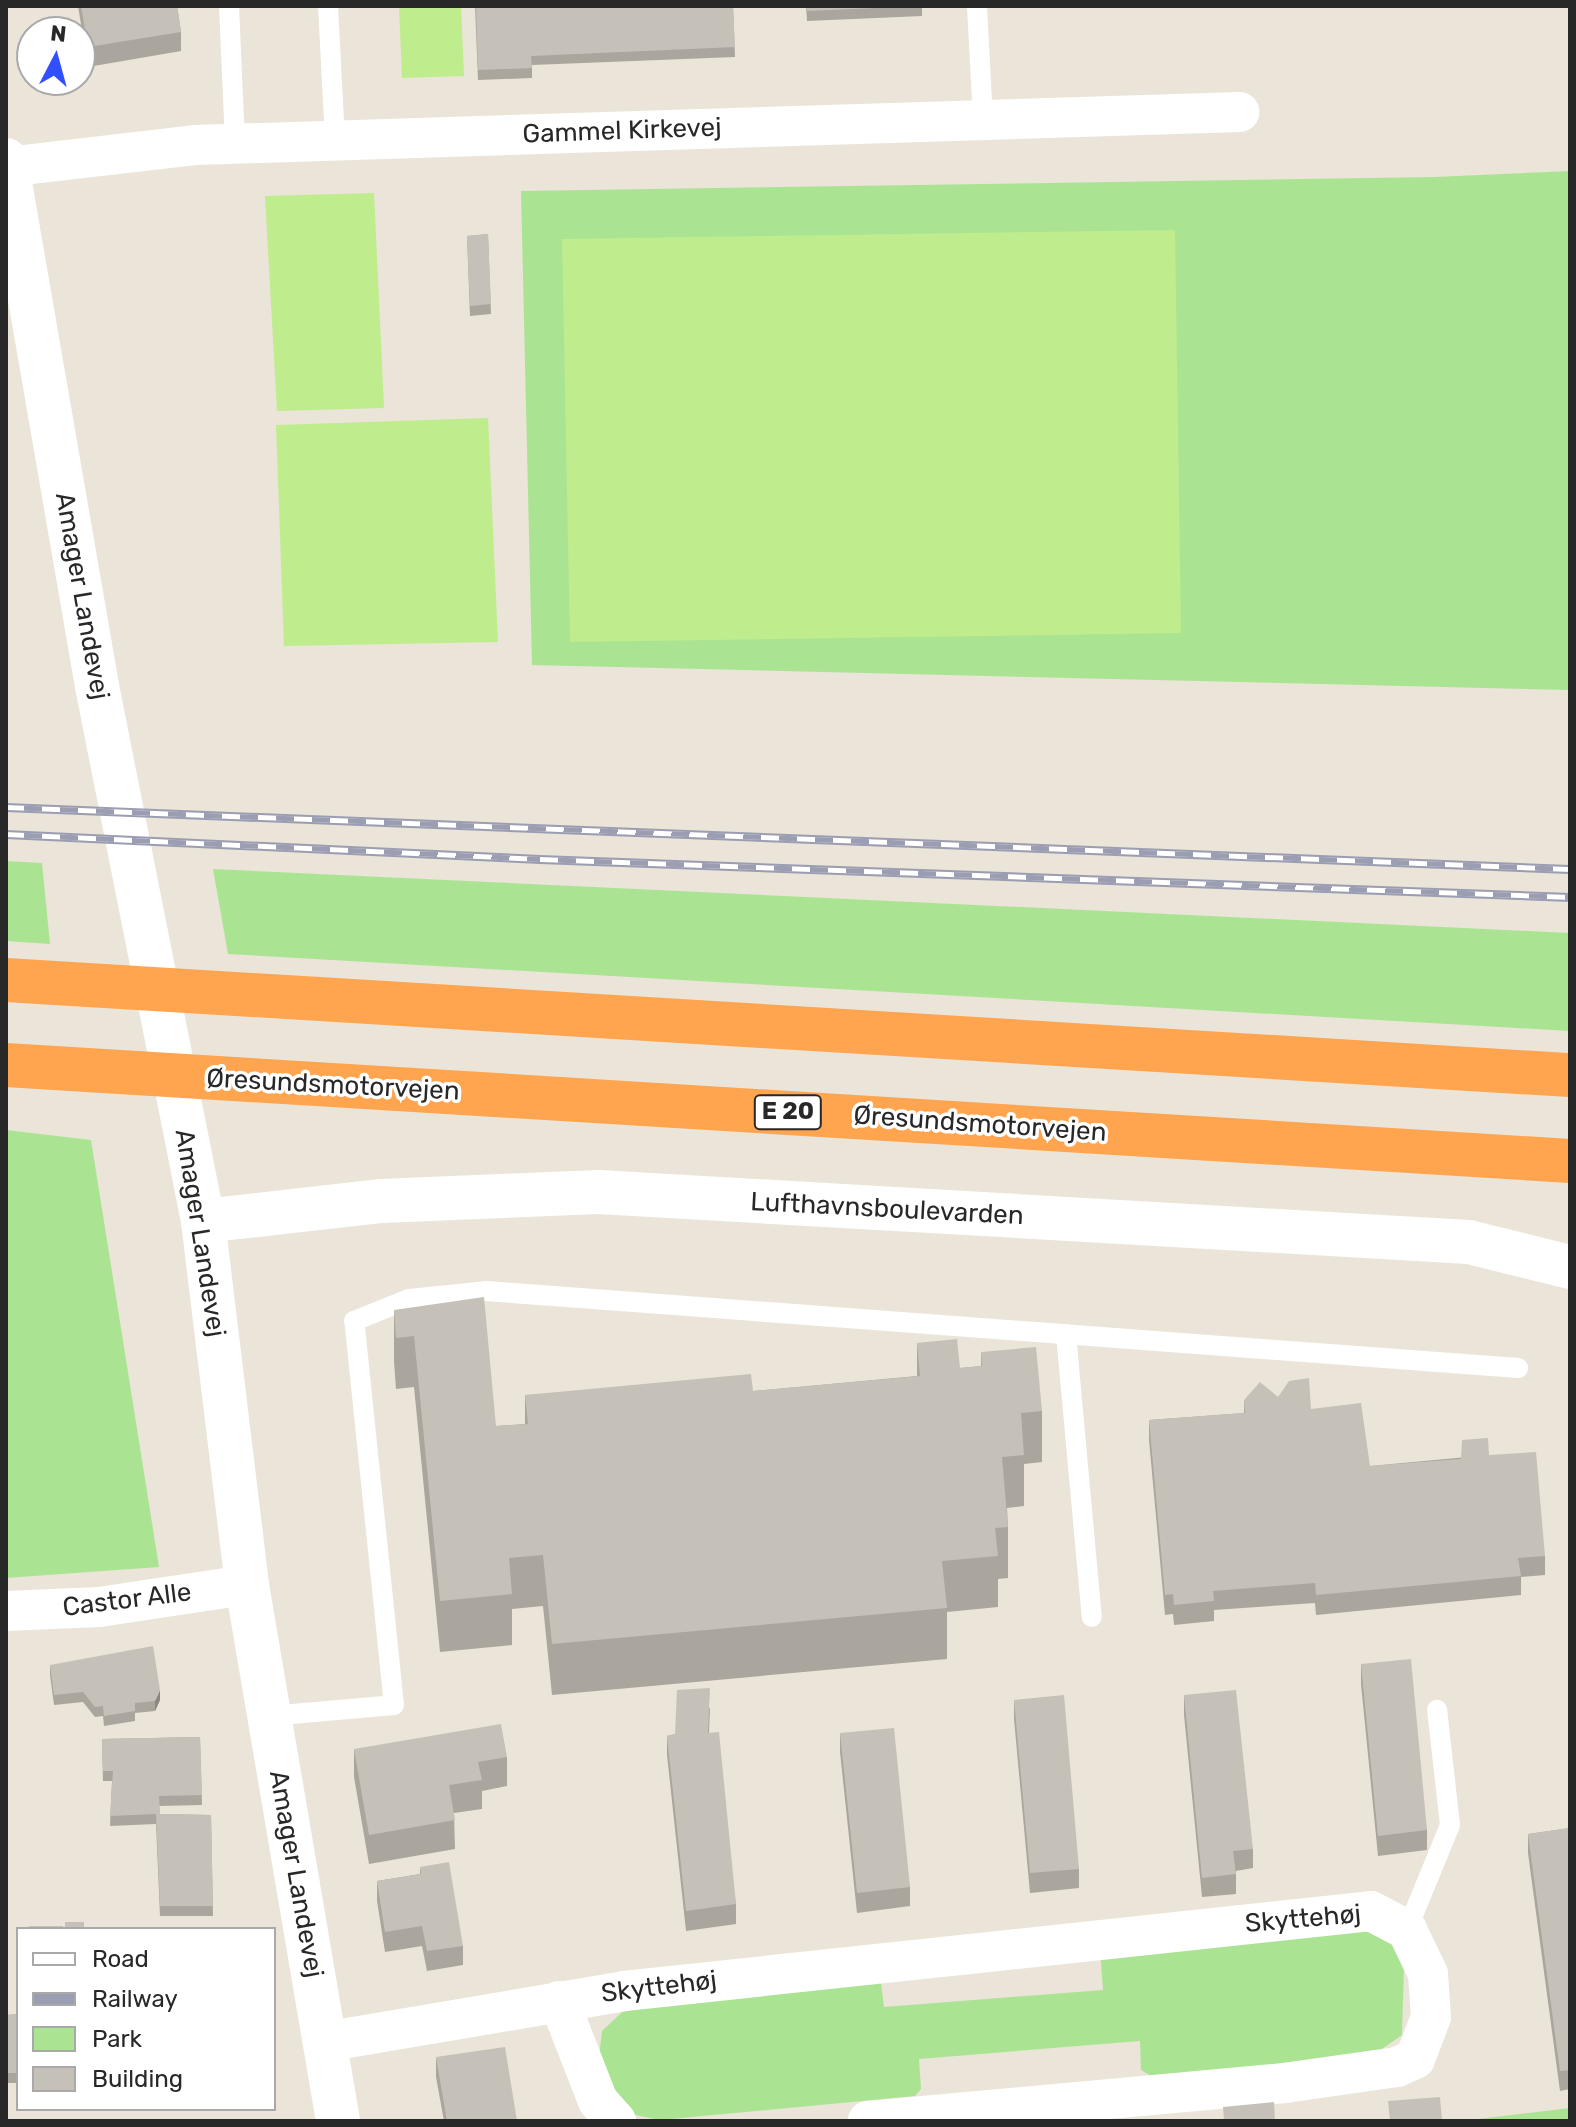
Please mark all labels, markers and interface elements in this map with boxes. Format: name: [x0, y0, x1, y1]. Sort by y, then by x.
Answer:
north arrow: [16, 16, 96, 96]
text: N: [49, 19, 68, 48]
street label: Gammel Kirkevej: [522, 112, 722, 150]
street label: Amager Landevej: [48, 490, 116, 702]
street label: Øresundsmotorvejen: [206, 1063, 460, 1107]
road number: E 20: [752, 1092, 824, 1132]
street label: Øresundsmotorvejen: [852, 1100, 1108, 1148]
street label: Amager Landevej: [168, 1127, 232, 1339]
street label: Lufthavnsboulevarden: [750, 1186, 1024, 1232]
street label: Castor Alle: [60, 1577, 194, 1623]
street label: Amager Landevej: [262, 1768, 330, 1980]
street label: Skyttehøj: [1244, 1898, 1362, 1940]
legend: [16, 1927, 276, 2111]
text: Road: [92, 1945, 149, 1973]
street label: Skyttehøj: [599, 1964, 719, 2010]
text: Railway: [92, 1985, 178, 2013]
text: Park: [92, 2025, 142, 2053]
text: Building: [92, 2065, 183, 2093]

